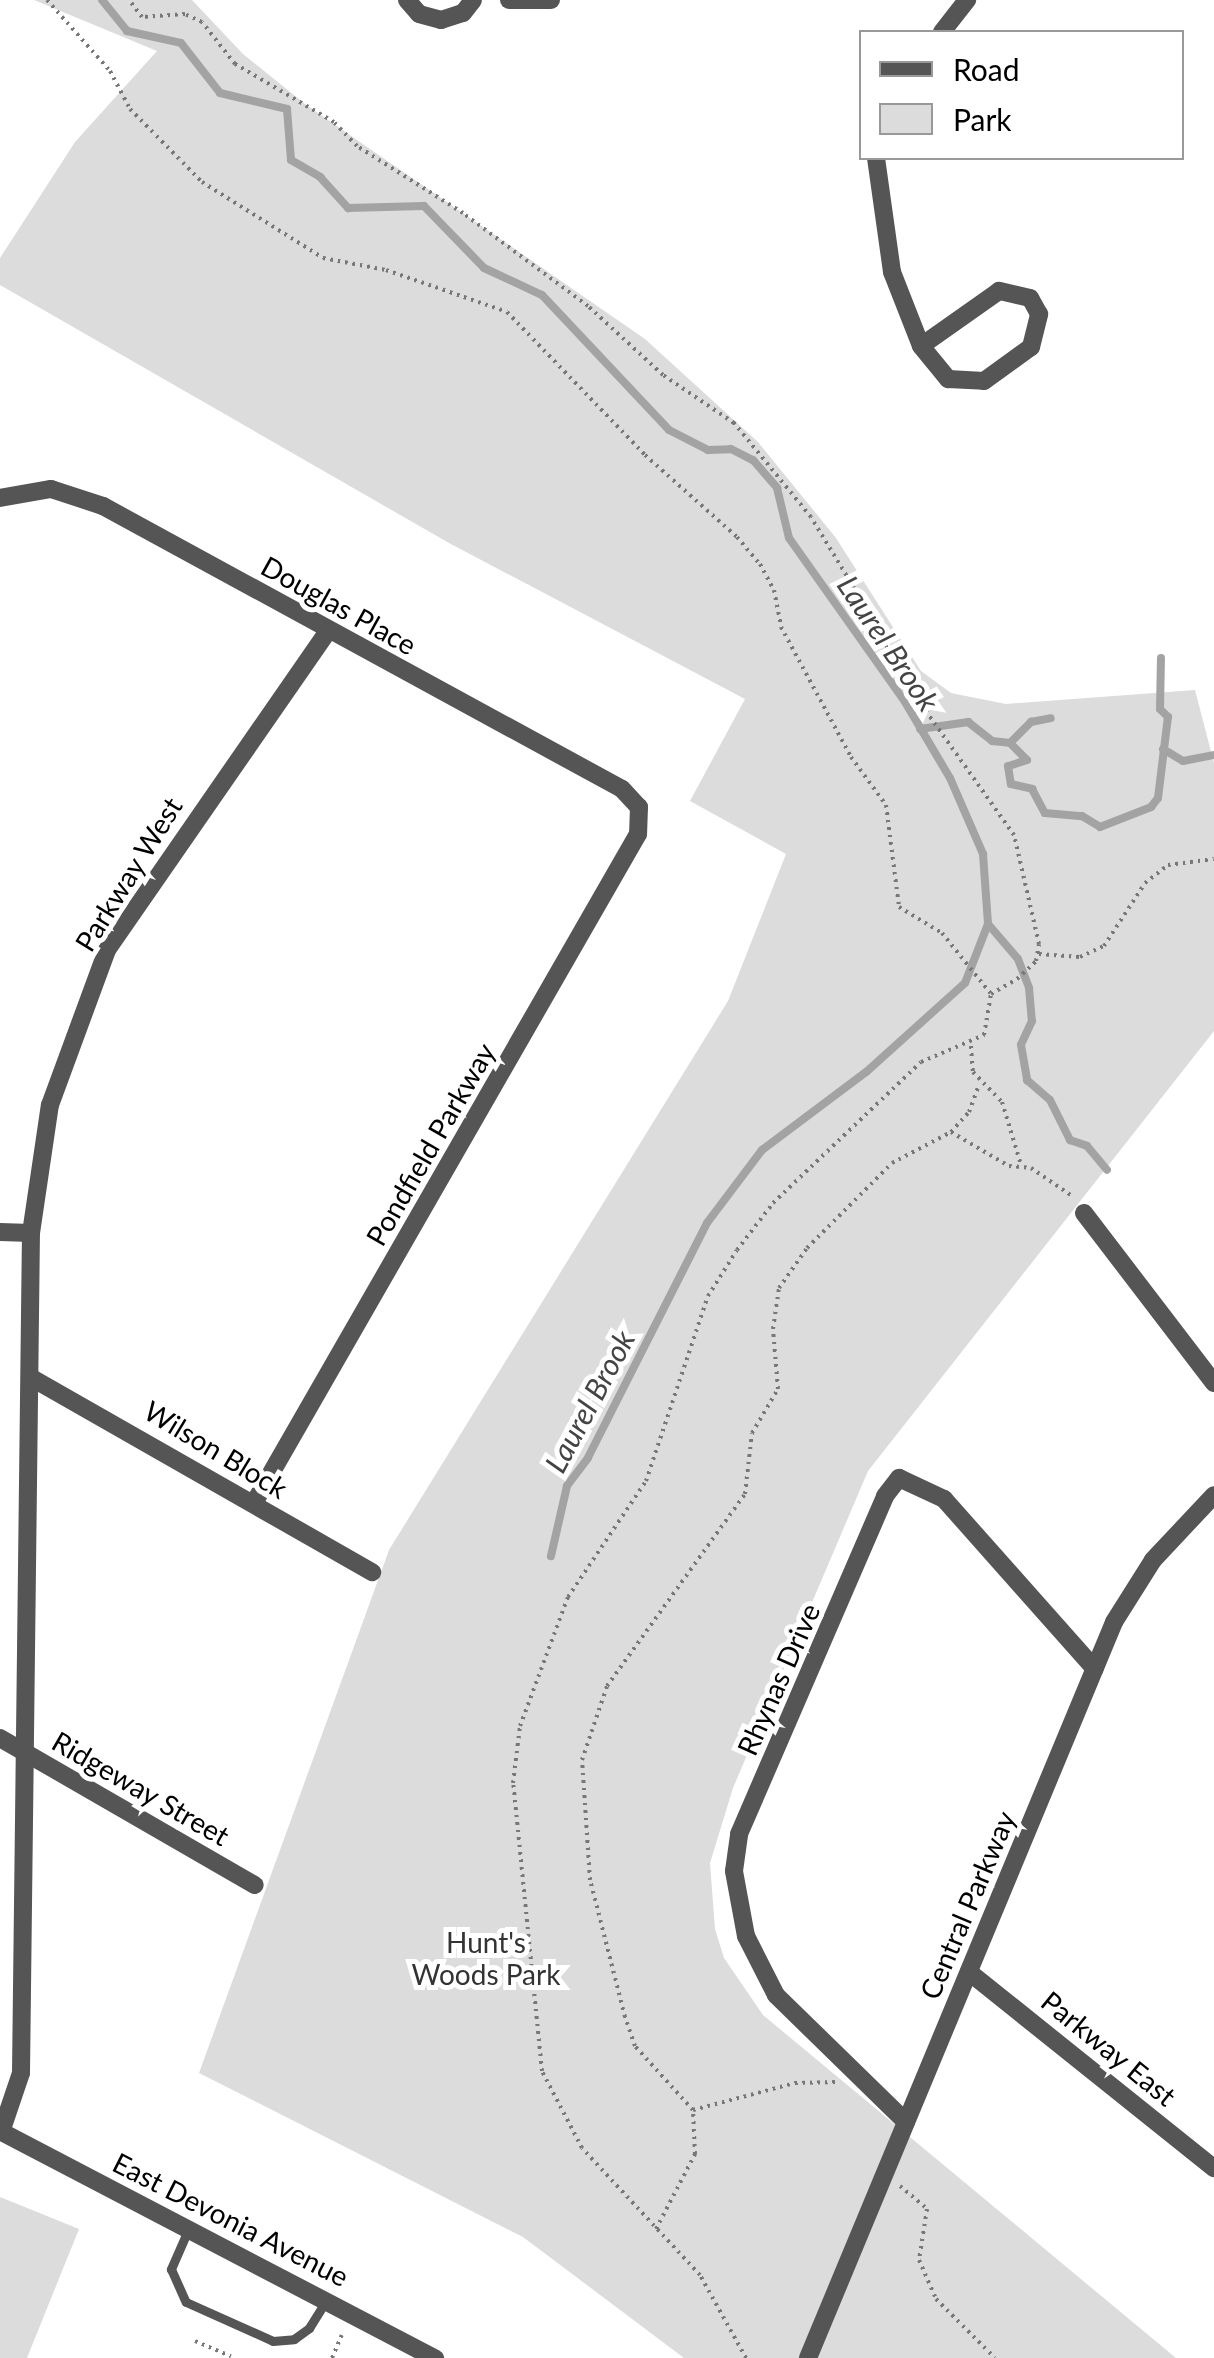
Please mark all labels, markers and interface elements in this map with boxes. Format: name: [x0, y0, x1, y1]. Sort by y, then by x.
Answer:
legend: [859, 30, 1184, 160]
text: Road: [953, 51, 1020, 87]
text: Park: [953, 101, 1012, 137]
street label: Douglas Place: [256, 549, 422, 661]
water label: Laurel Brook: [831, 568, 947, 718]
street label: Parkway West: [67, 790, 189, 958]
street label: Pondfield Parkway: [358, 1037, 502, 1251]
water label: Laurel Brook: [537, 1324, 641, 1478]
street label: Wilson Block: [138, 1393, 294, 1505]
street label: Rhynas Drive: [730, 1598, 826, 1760]
street label: Ridgeway Street: [46, 1724, 236, 1852]
street label: Central Parkway: [912, 1806, 1022, 2004]
park label: Hunt's Woods Park: [412, 1925, 560, 1991]
street label: Parkway East: [1035, 1983, 1183, 2113]
street label: East Devonia Avenue: [107, 2145, 355, 2293]

